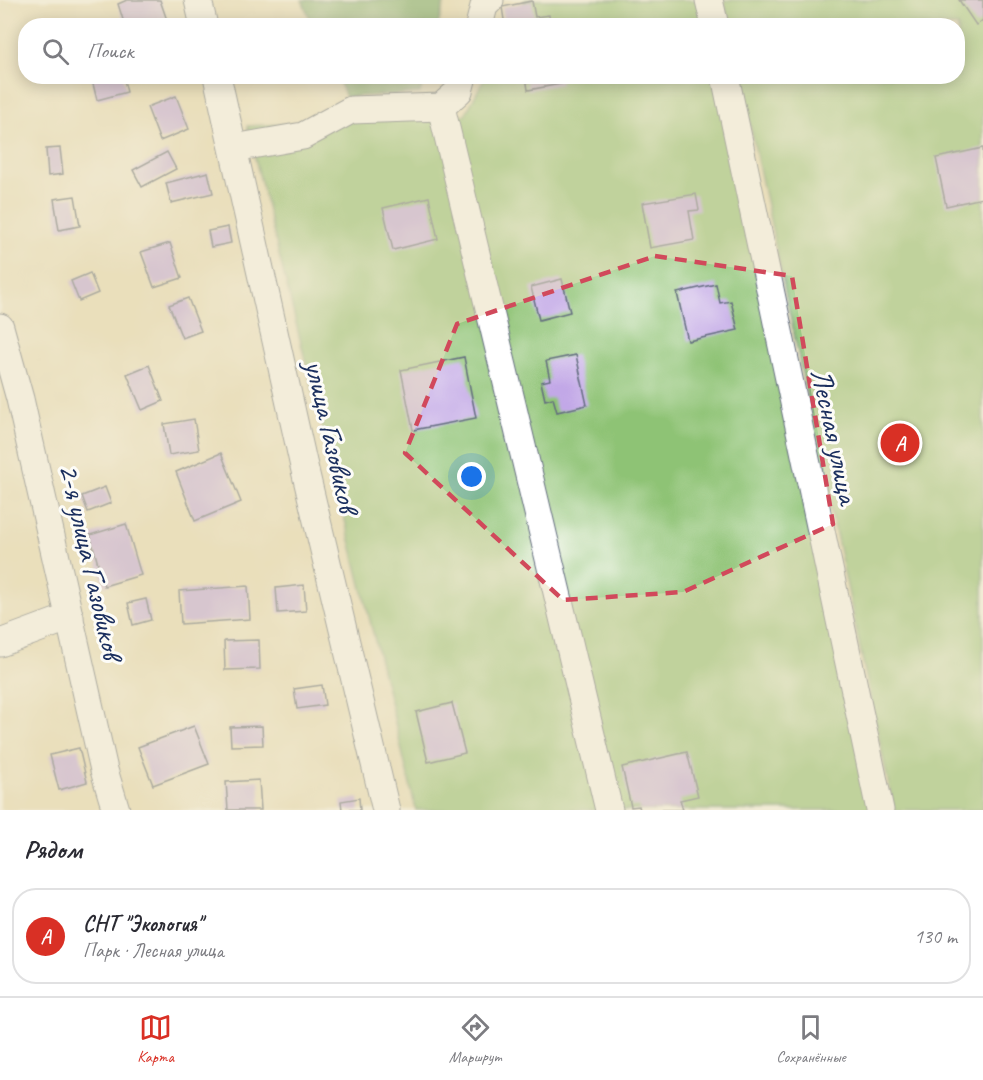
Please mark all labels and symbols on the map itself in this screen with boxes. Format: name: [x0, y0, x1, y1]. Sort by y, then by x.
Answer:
street label: улица Газовиков: [296, 354, 369, 521]
street label: Лесная улица: [802, 365, 868, 510]
pin: A: [880, 420, 920, 466]
street label: 2-я улица Газовиков: [50, 460, 133, 668]
your location: [457, 462, 486, 491]

